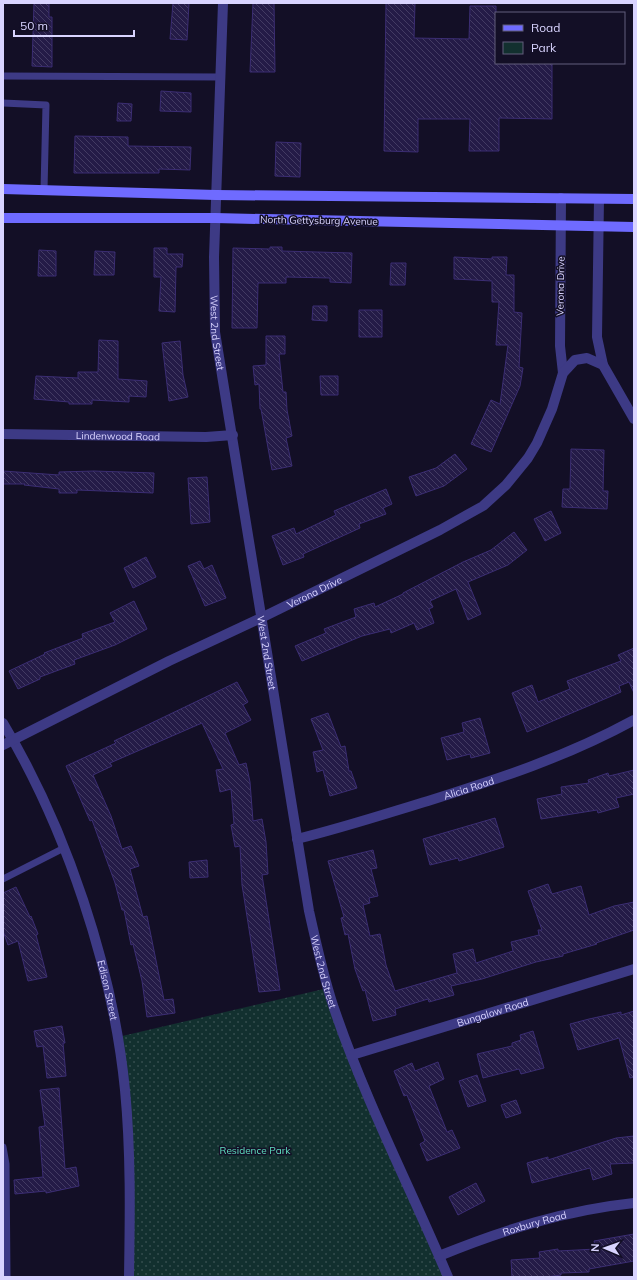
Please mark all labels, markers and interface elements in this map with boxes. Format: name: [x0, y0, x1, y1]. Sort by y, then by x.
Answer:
scale bar: [14, 12, 134, 38]
legend: [495, 12, 625, 64]
text: 50 m: [20, 18, 48, 33]
text: Road: [531, 20, 560, 35]
text: Park: [531, 40, 557, 55]
street label: North Gettysburg Avenue: [260, 213, 378, 228]
street label: Verona Drive: [553, 256, 568, 316]
street label: West 2nd Street: [208, 295, 227, 372]
street label: Lindenwood Road: [76, 429, 160, 443]
street label: Verona Drive: [285, 573, 344, 611]
street label: West 2nd Street: [254, 615, 279, 691]
street label: Alicia Road: [442, 774, 496, 803]
street label: West 2nd Street: [308, 934, 340, 1010]
street label: Edison Street: [94, 959, 121, 1022]
street label: Bungalow Road: [455, 996, 530, 1030]
park label: Residence Park: [220, 1144, 291, 1157]
street label: Roxbury Road: [501, 1209, 568, 1239]
north arrow: [585, 1228, 625, 1268]
text: N: [588, 1243, 602, 1252]

